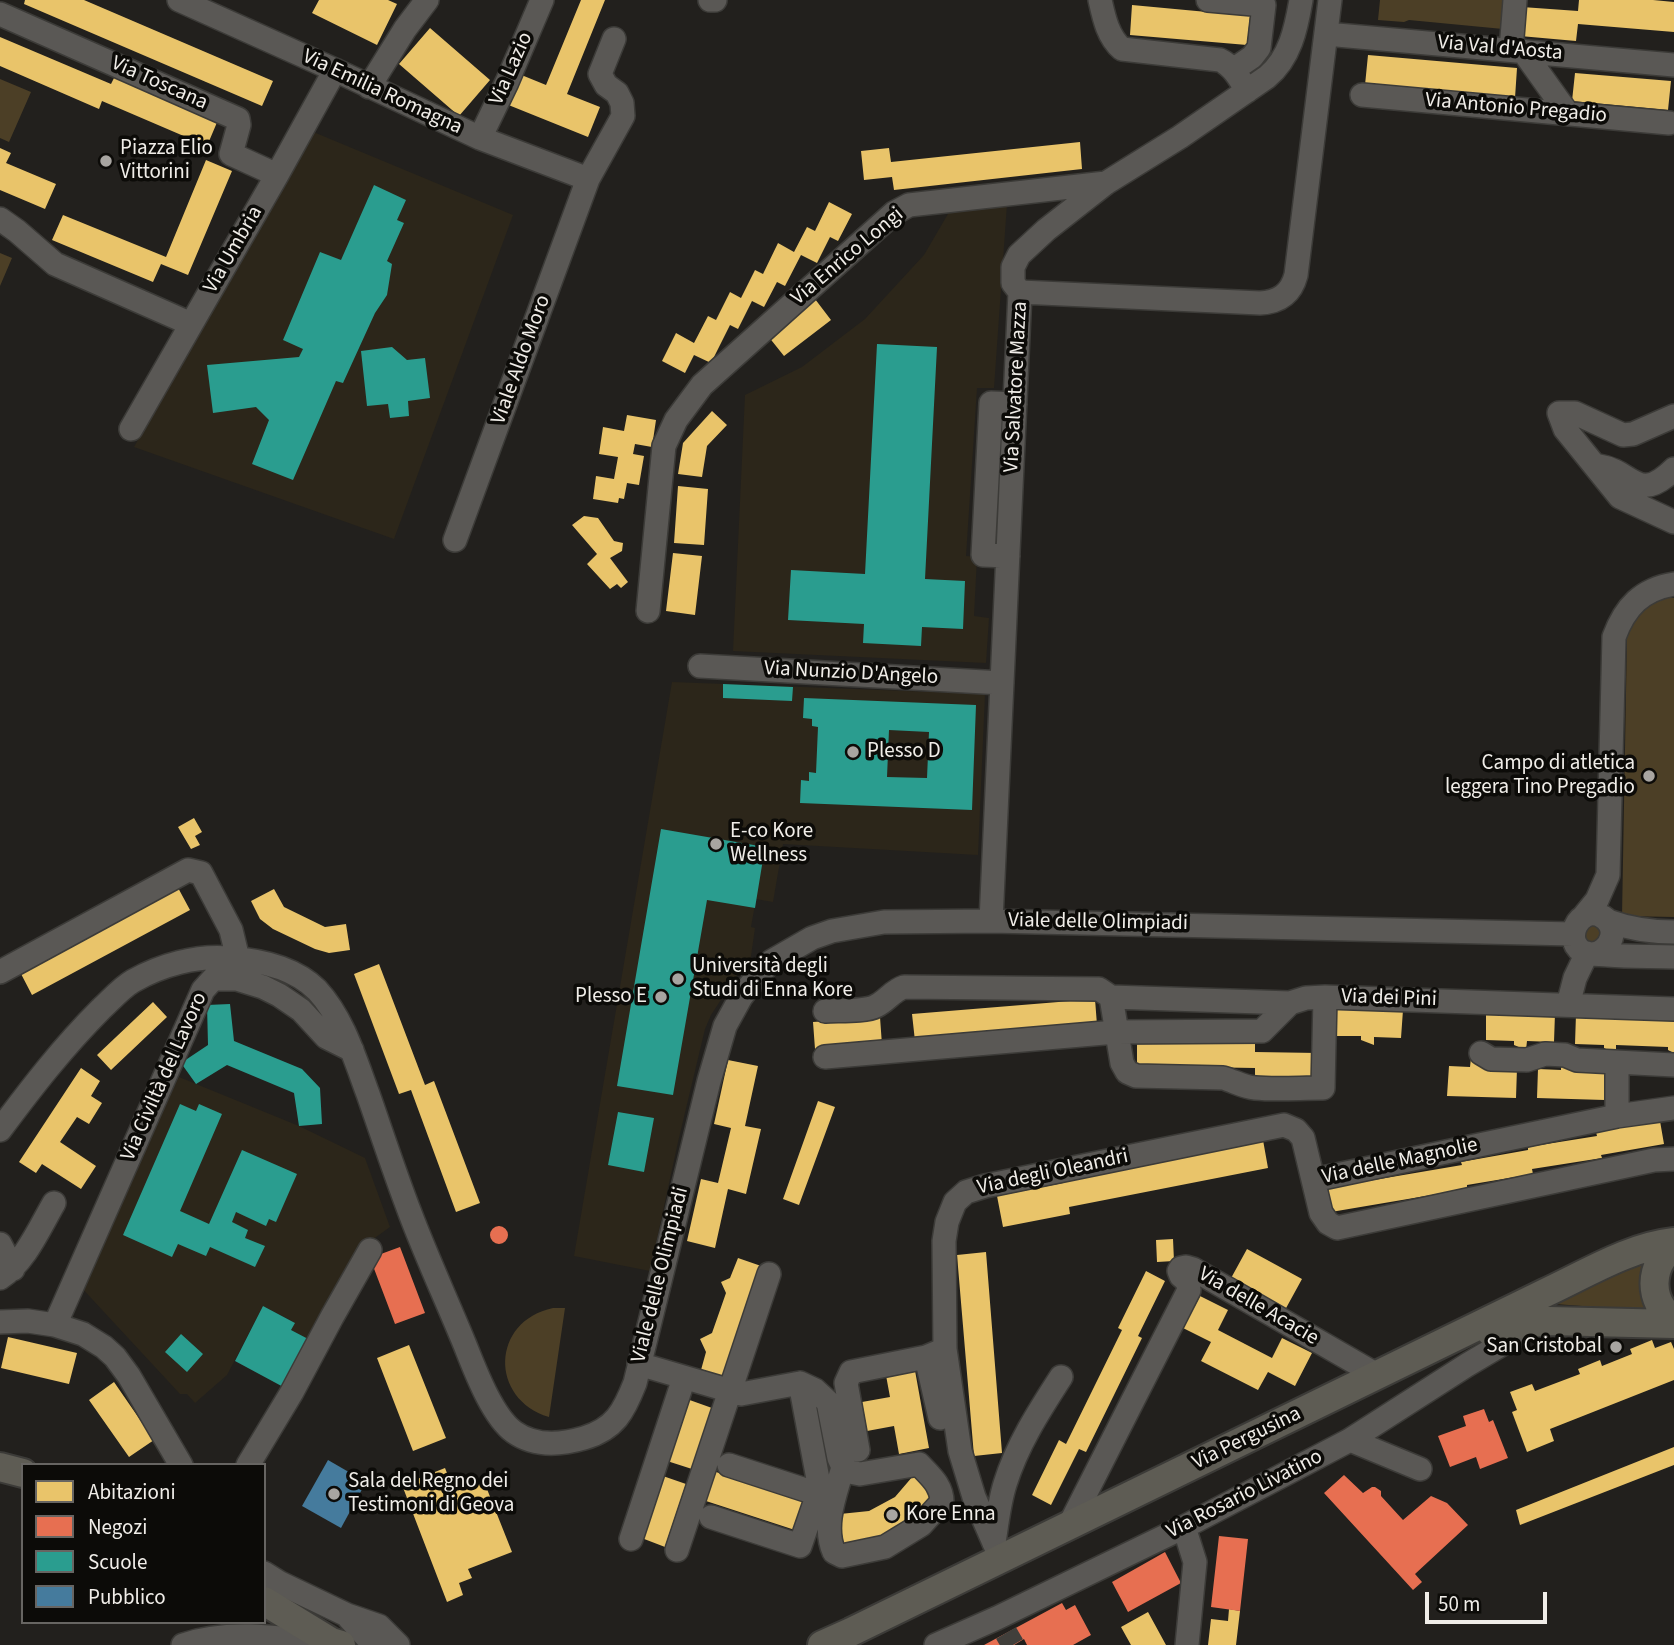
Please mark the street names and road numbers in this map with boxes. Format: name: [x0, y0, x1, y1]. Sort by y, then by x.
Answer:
street label: Via Lazio: [485, 29, 539, 109]
street label: Via Val d'Aosta: [1436, 31, 1564, 67]
street label: Via Emilia Romagna: [298, 45, 466, 141]
street label: Via Toscana: [107, 52, 211, 116]
street label: Via Antonio Pregadio: [1424, 89, 1608, 129]
street label: Via Umbria: [199, 202, 269, 298]
street label: Via Enrico Longi: [787, 203, 909, 311]
street label: Viale Aldo Moro: [487, 292, 557, 428]
street label: Via Salvatore Mazza: [1000, 301, 1034, 473]
street label: Via Nunzio D'Angelo: [763, 657, 939, 691]
street label: Viale delle Olimpiadi: [1008, 909, 1188, 937]
street label: Via dei Pini: [1341, 985, 1437, 1013]
street label: Via Civiltà del Lavoro: [117, 989, 213, 1165]
street label: Via delle Magnolie: [1320, 1133, 1480, 1191]
street label: Via degli Oleandri: [975, 1145, 1131, 1201]
street label: Viale delle Olimpiadi: [627, 1185, 695, 1365]
street label: Via delle Acacie: [1193, 1262, 1323, 1352]
street label: Via Pergusina: [1189, 1402, 1305, 1476]
street label: Via Rosario Livatino: [1163, 1445, 1327, 1545]

